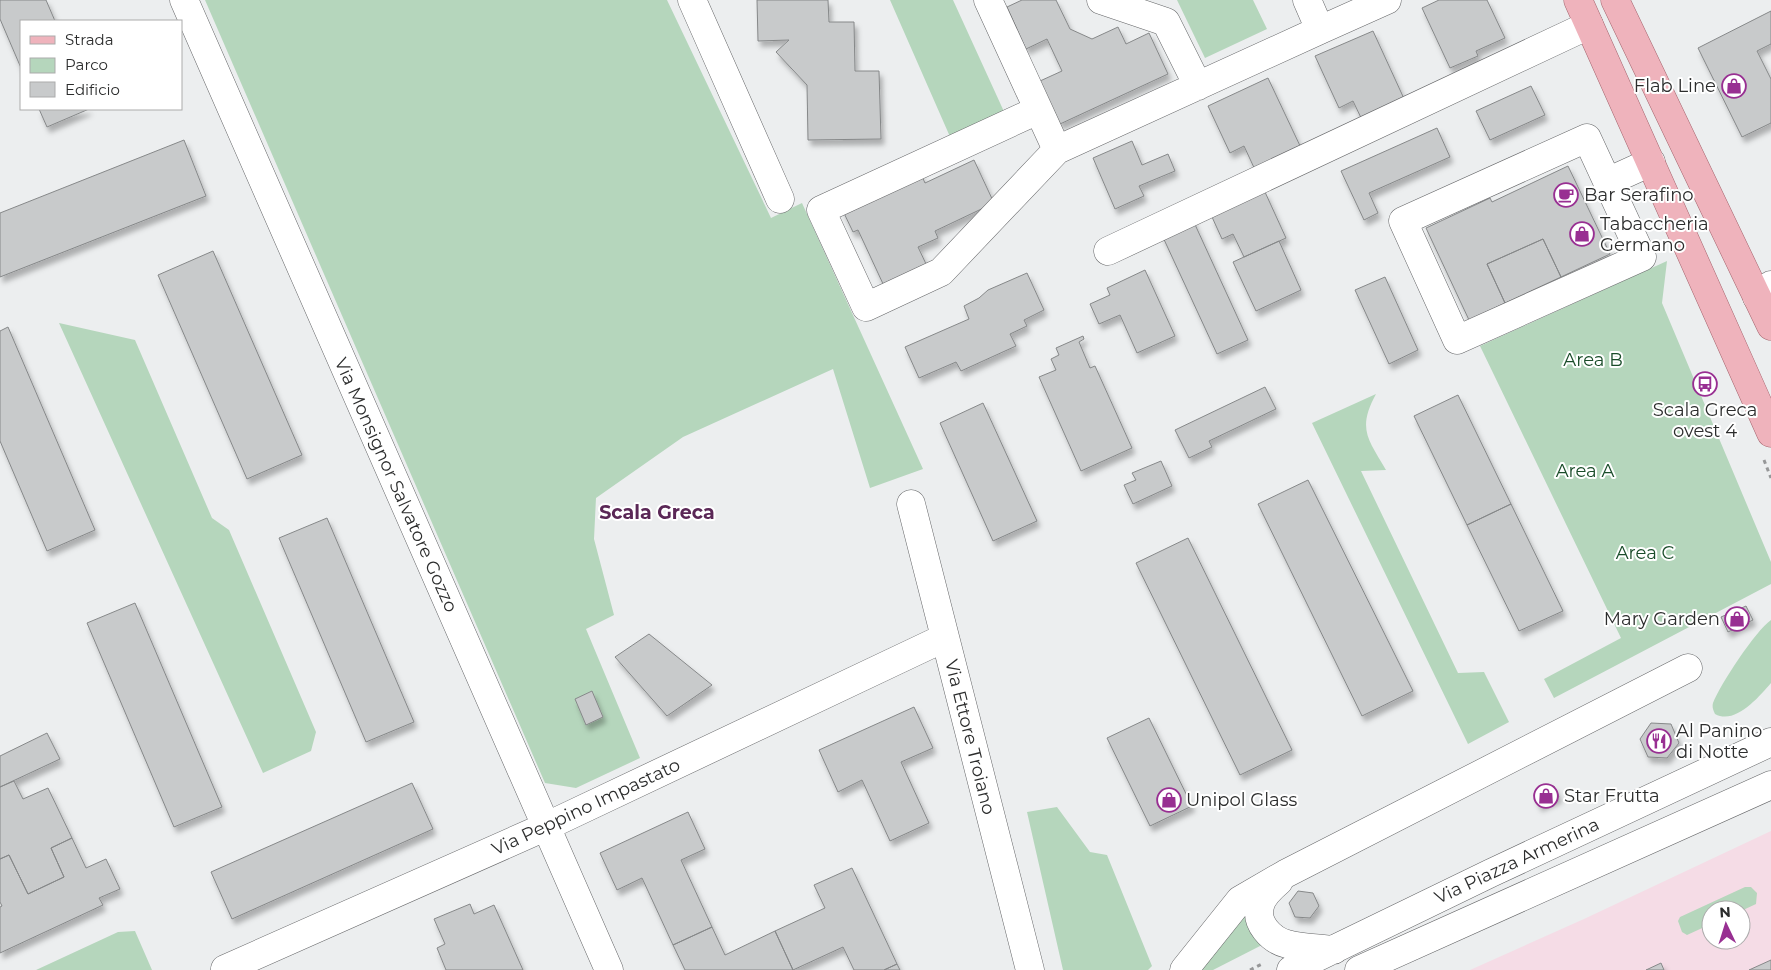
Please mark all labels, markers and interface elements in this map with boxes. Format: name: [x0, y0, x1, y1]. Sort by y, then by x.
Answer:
legend: [20, 20, 182, 110]
text: Strada: [65, 30, 114, 49]
text: Parco: [65, 55, 108, 74]
shop icon: Flab Line: [1721, 73, 1747, 99]
place label: Flab Line: [1634, 75, 1716, 97]
text: Edificio: [65, 80, 120, 99]
cafe icon: Bar Serafino: [1553, 182, 1579, 208]
place label: Bar Serafino: [1584, 184, 1694, 206]
place label: Tabaccheria Germano: [1600, 213, 1709, 256]
shop icon: Tabaccheria Germano: [1569, 221, 1595, 247]
park label: Area B: [1563, 349, 1623, 371]
street label: Via Monsignor Salvatore Gozzo: [330, 354, 462, 616]
bus stop icon: Scala Greca ovest 4: [1692, 371, 1718, 397]
place label: Scala Greca ovest 4: [1653, 399, 1757, 442]
park label: Area A: [1556, 460, 1614, 482]
district label: Scala Greca: [599, 501, 715, 524]
park label: Area C: [1616, 542, 1675, 564]
shop icon: Mary Garden: [1724, 606, 1750, 632]
place label: Mary Garden: [1604, 608, 1720, 630]
street label: Via Ettore Troiano: [940, 657, 1000, 817]
place label: Al Panino di Notte: [1676, 720, 1762, 763]
restaurant icon: Al Panino di Notte: [1646, 728, 1672, 754]
street label: Via Peppino Impastato: [488, 754, 684, 860]
shop icon: Star Frutta: [1533, 783, 1559, 809]
place label: Star Frutta: [1564, 785, 1660, 807]
shop icon: Unipol Glass: [1156, 787, 1182, 813]
place label: Unipol Glass: [1186, 789, 1297, 811]
street label: Via Piazza Armerina: [1431, 813, 1603, 909]
north arrow: [1701, 900, 1751, 950]
text: N: [1719, 903, 1731, 921]

